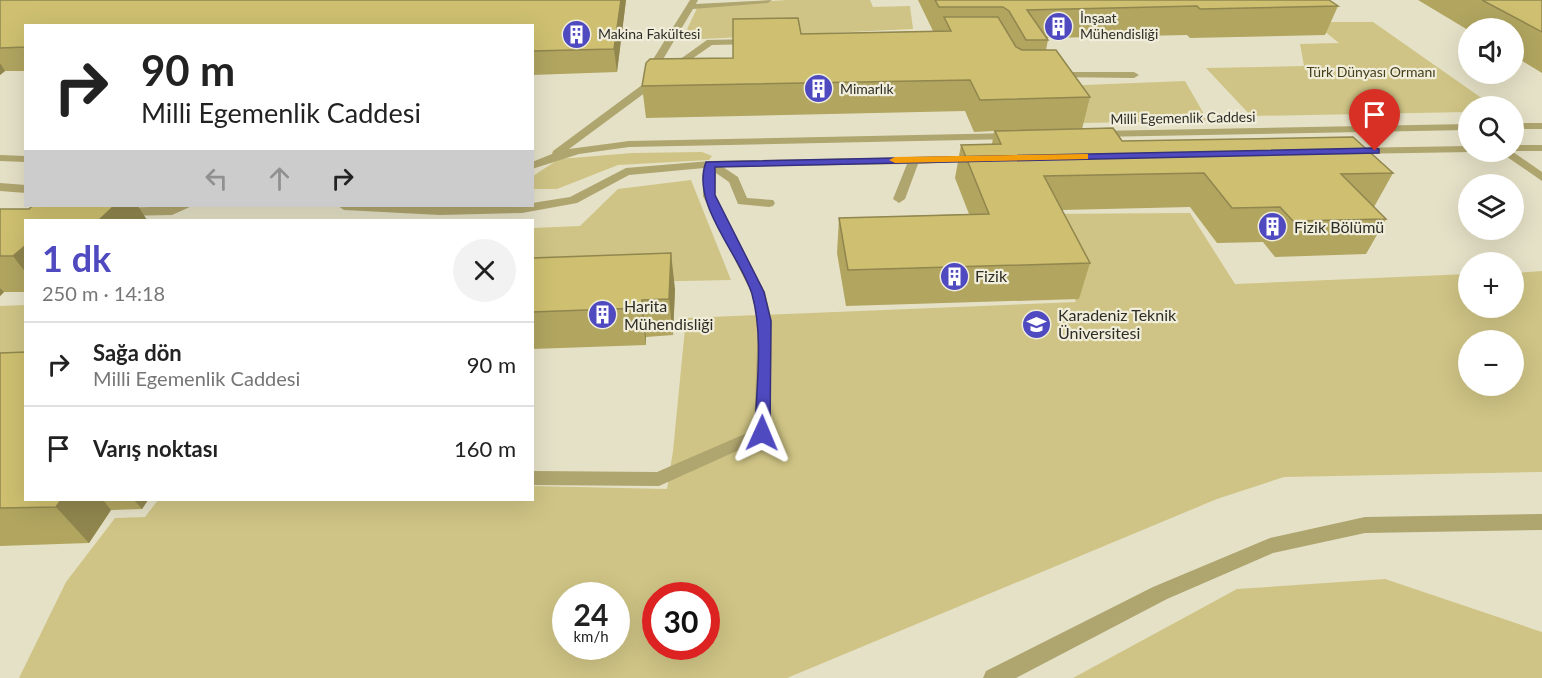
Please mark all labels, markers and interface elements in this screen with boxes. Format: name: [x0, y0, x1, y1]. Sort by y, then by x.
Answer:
place label: İnşaat Mühendisliği: [1080, 9, 1158, 42]
building icon: İnşaat Mühendisliği: [1043, 10, 1075, 42]
building icon: Makina Fakültesi: [561, 18, 593, 50]
map controls: [1458, 18, 1524, 396]
button: sound: [1458, 18, 1524, 84]
place label: Makina Fakültesi: [598, 25, 700, 42]
text: 90 m: [141, 45, 235, 95]
icon: right: [42, 48, 120, 126]
park label: Türk Dünyası Ormanı: [1306, 63, 1436, 80]
building icon: Mimarlık: [803, 73, 835, 105]
place label: Mimarlık: [840, 80, 894, 97]
pin: [1349, 89, 1400, 151]
text: Milli Egemenlik Caddesi: [141, 96, 421, 129]
button: search: [1458, 96, 1524, 162]
icon: arrive: [1358, 98, 1391, 131]
street label: Milli Egemenlik Caddesi: [1110, 108, 1256, 127]
icon: left: [200, 162, 233, 195]
icon: ahead: [263, 162, 296, 195]
icon: right: [326, 162, 359, 195]
button: layers: [1458, 174, 1524, 240]
building icon: Fizik Bölümü: [1257, 211, 1289, 243]
place label: Fizik Bölümü: [1294, 217, 1384, 236]
text: 1 dk: [42, 236, 111, 280]
button: close: [453, 239, 516, 302]
button: +: [1458, 252, 1524, 318]
building icon: Fizik: [938, 260, 970, 292]
place label: Fizik: [975, 266, 1008, 285]
text: 250 m · 14:18: [42, 281, 165, 305]
place label: Harita Mühendisliği: [624, 296, 713, 333]
building icon: Harita Mühendisliği: [587, 299, 619, 331]
place label: Karadeniz Teknik Üniversitesi: [1058, 305, 1177, 342]
school or university icon: Karadeniz Teknik Üniversitesi: [1021, 308, 1053, 340]
button: −: [1458, 330, 1524, 396]
text: Sağa dön: [93, 339, 182, 366]
icon: right: [42, 348, 75, 381]
text: 90 m: [467, 351, 516, 378]
text: Milli Egemenlik Caddesi: [93, 366, 300, 390]
position arrow: [730, 401, 794, 465]
icon: arrive: [42, 432, 75, 465]
text: Varış noktası: [93, 435, 218, 462]
text: 160 m: [454, 435, 516, 462]
speed limit sign: 30: [642, 582, 720, 660]
text: 24: [574, 596, 608, 632]
text: km/h: [573, 627, 609, 645]

